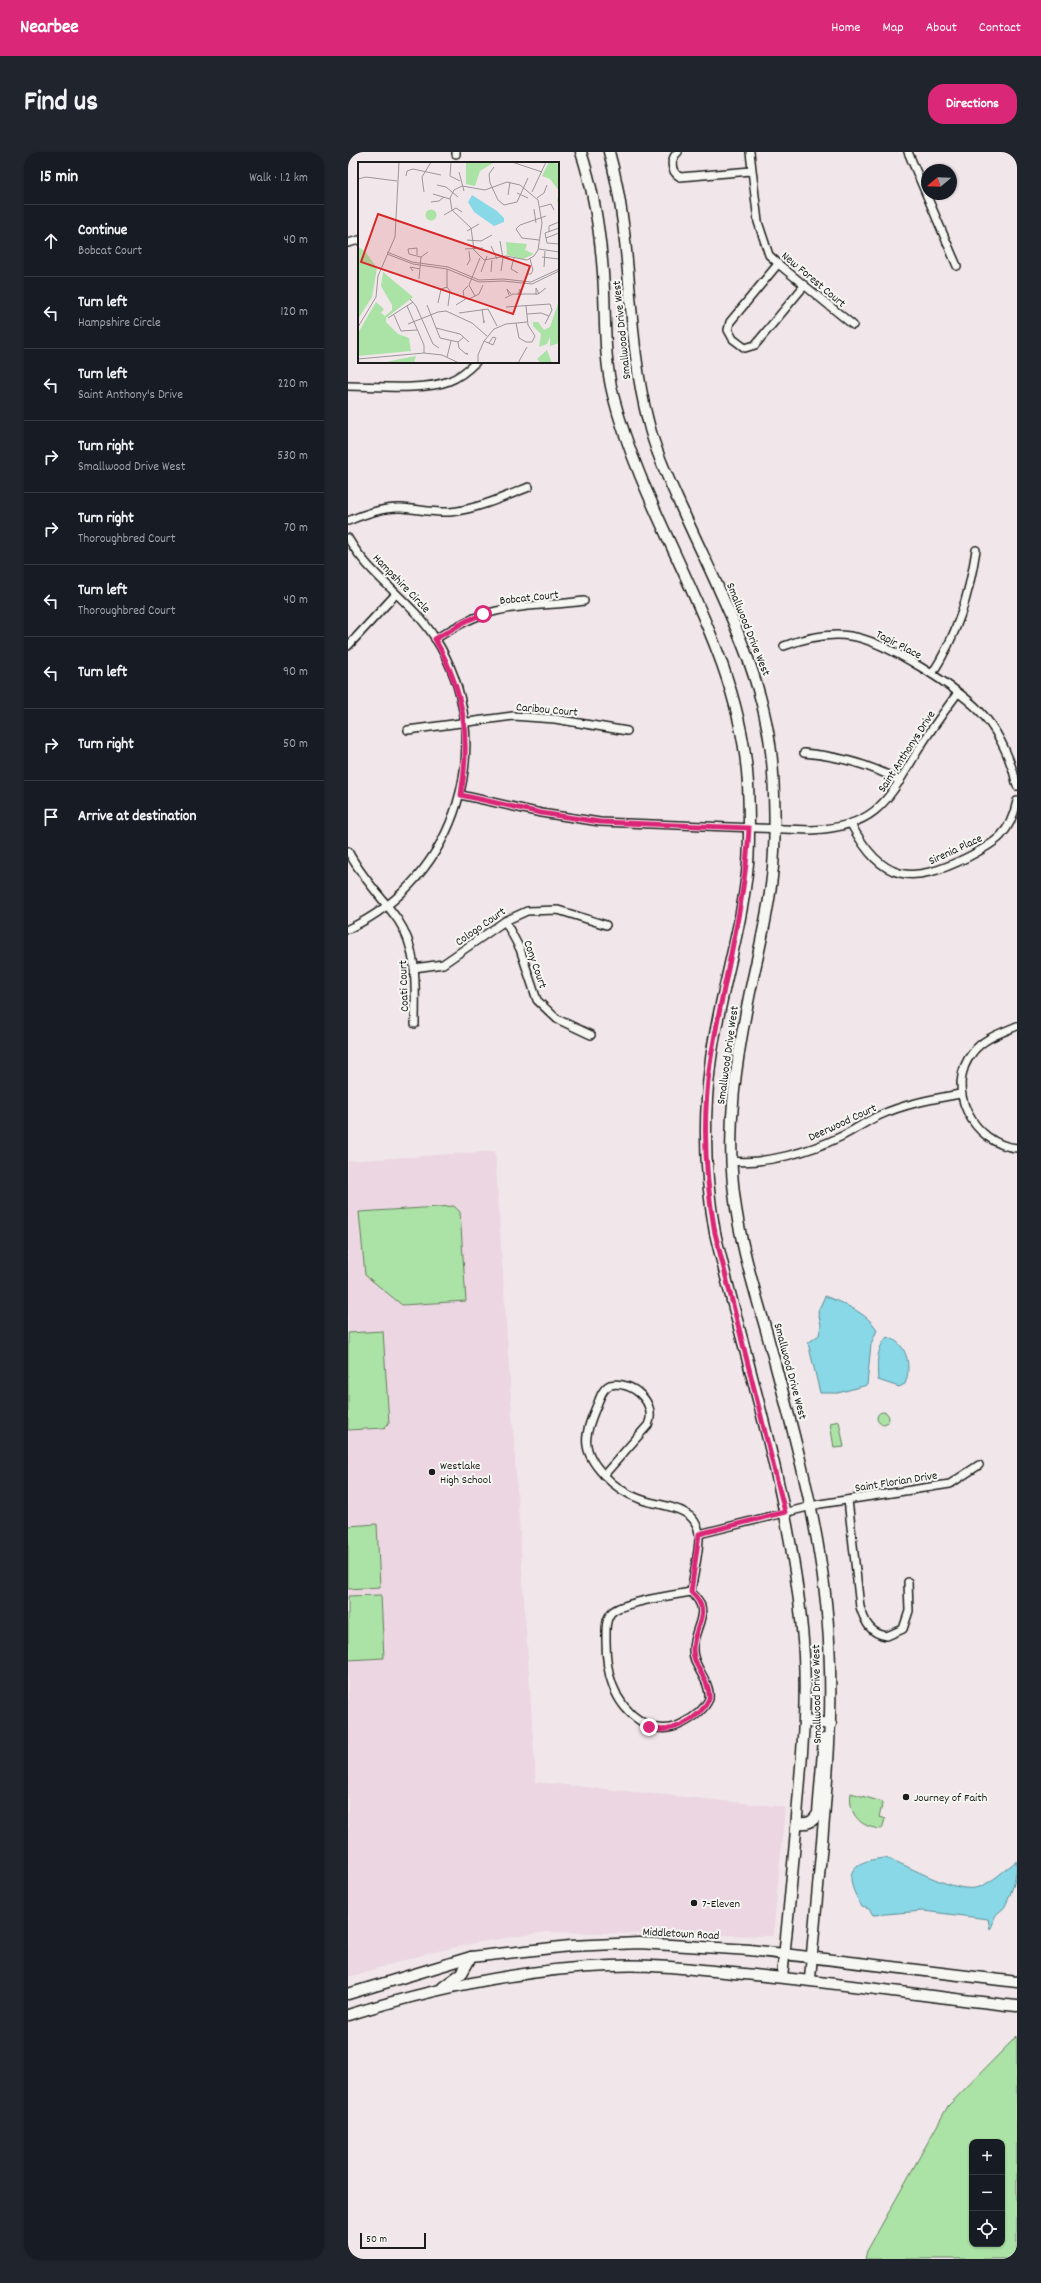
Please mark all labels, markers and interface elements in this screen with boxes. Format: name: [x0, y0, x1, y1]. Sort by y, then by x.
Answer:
text: Nearbee: [20, 15, 79, 42]
text: Home: [831, 18, 860, 38]
text: Map: [882, 18, 904, 38]
text: About: [926, 18, 957, 38]
text: Contact: [979, 18, 1021, 38]
text: Find us: [24, 84, 98, 124]
button: Directions: [928, 84, 1017, 124]
inset map: [358, 162, 559, 363]
north arrow: [921, 164, 957, 200]
text: 15 min: [40, 166, 78, 190]
text: Walk · 1.2 km: [249, 169, 308, 188]
text: Continue: [78, 220, 127, 242]
icon: ahead: [40, 230, 62, 252]
text: 40 m: [284, 231, 308, 250]
text: Bobcat Court: [78, 242, 142, 261]
street label: New Forest Court: [777, 248, 849, 313]
street label: Smallwood Drive West: [609, 279, 636, 380]
text: Turn left: [78, 292, 127, 314]
icon: left: [40, 302, 62, 324]
text: 120 m: [280, 303, 308, 322]
text: Hampshire Circle: [78, 314, 161, 333]
text: Turn left: [78, 364, 127, 386]
icon: left: [40, 374, 62, 396]
text: 220 m: [278, 375, 308, 394]
text: Saint Anthony's Drive: [78, 386, 183, 405]
text: Turn right: [78, 436, 134, 458]
icon: right: [40, 446, 62, 468]
text: 530 m: [277, 447, 308, 466]
text: Smallwood Drive West: [78, 458, 185, 477]
text: Turn right: [78, 508, 134, 530]
icon: right: [40, 518, 62, 540]
text: 70 m: [284, 519, 308, 538]
text: Thoroughbred Court: [78, 530, 175, 549]
street label: Hampshire Circle: [368, 551, 434, 617]
text: Turn left: [78, 580, 127, 602]
street label: Smallwood Drive West: [721, 580, 774, 679]
street label: Bobcat Court: [499, 587, 560, 610]
icon: left: [40, 590, 62, 612]
text: 40 m: [284, 591, 308, 610]
text: Thoroughbred Court: [78, 602, 175, 621]
route start: [474, 605, 492, 623]
street label: Tapir Place: [872, 627, 924, 664]
icon: left: [40, 662, 62, 684]
text: Turn left: [78, 662, 127, 684]
text: 90 m: [283, 663, 308, 682]
street label: Caribou Court: [515, 699, 579, 722]
street label: Saint Anthonys Drive: [874, 708, 940, 796]
icon: right: [40, 734, 62, 756]
text: Turn right: [78, 734, 134, 756]
text: 50 m: [283, 735, 308, 754]
icon: arrive: [40, 806, 62, 828]
text: Arrive at destination: [78, 806, 196, 828]
street label: Sirenia Place: [926, 831, 985, 870]
street label: Cologo Court: [452, 903, 510, 951]
street label: Cony Court: [518, 938, 551, 991]
street label: Coati Court: [395, 959, 414, 1012]
street label: Smallwood Drive West: [713, 1004, 744, 1106]
street label: Deerwood Court: [806, 1100, 880, 1147]
street label: Smallwood Drive West: [769, 1321, 811, 1422]
place label: Westlake High School: [440, 1458, 491, 1489]
marker: Westlake High School: [427, 1467, 437, 1477]
street label: Saint Florian Drive: [854, 1468, 939, 1497]
street label: Smallwood Drive West: [808, 1644, 827, 1744]
route end: [640, 1718, 658, 1736]
place label: Journey of Faith: [914, 1790, 987, 1807]
marker: Journey of Faith: [901, 1792, 911, 1802]
place label: 7-Eleven: [702, 1896, 741, 1913]
marker: 7-Eleven: [689, 1898, 699, 1908]
street label: Middletown Road: [642, 1924, 720, 1945]
map controls: [969, 2139, 1005, 2247]
button: +: [969, 2139, 1005, 2175]
button: −: [969, 2175, 1005, 2211]
button: locate: [969, 2211, 1005, 2247]
scale bar: [360, 2231, 426, 2250]
text: 50 m: [366, 2232, 387, 2248]

